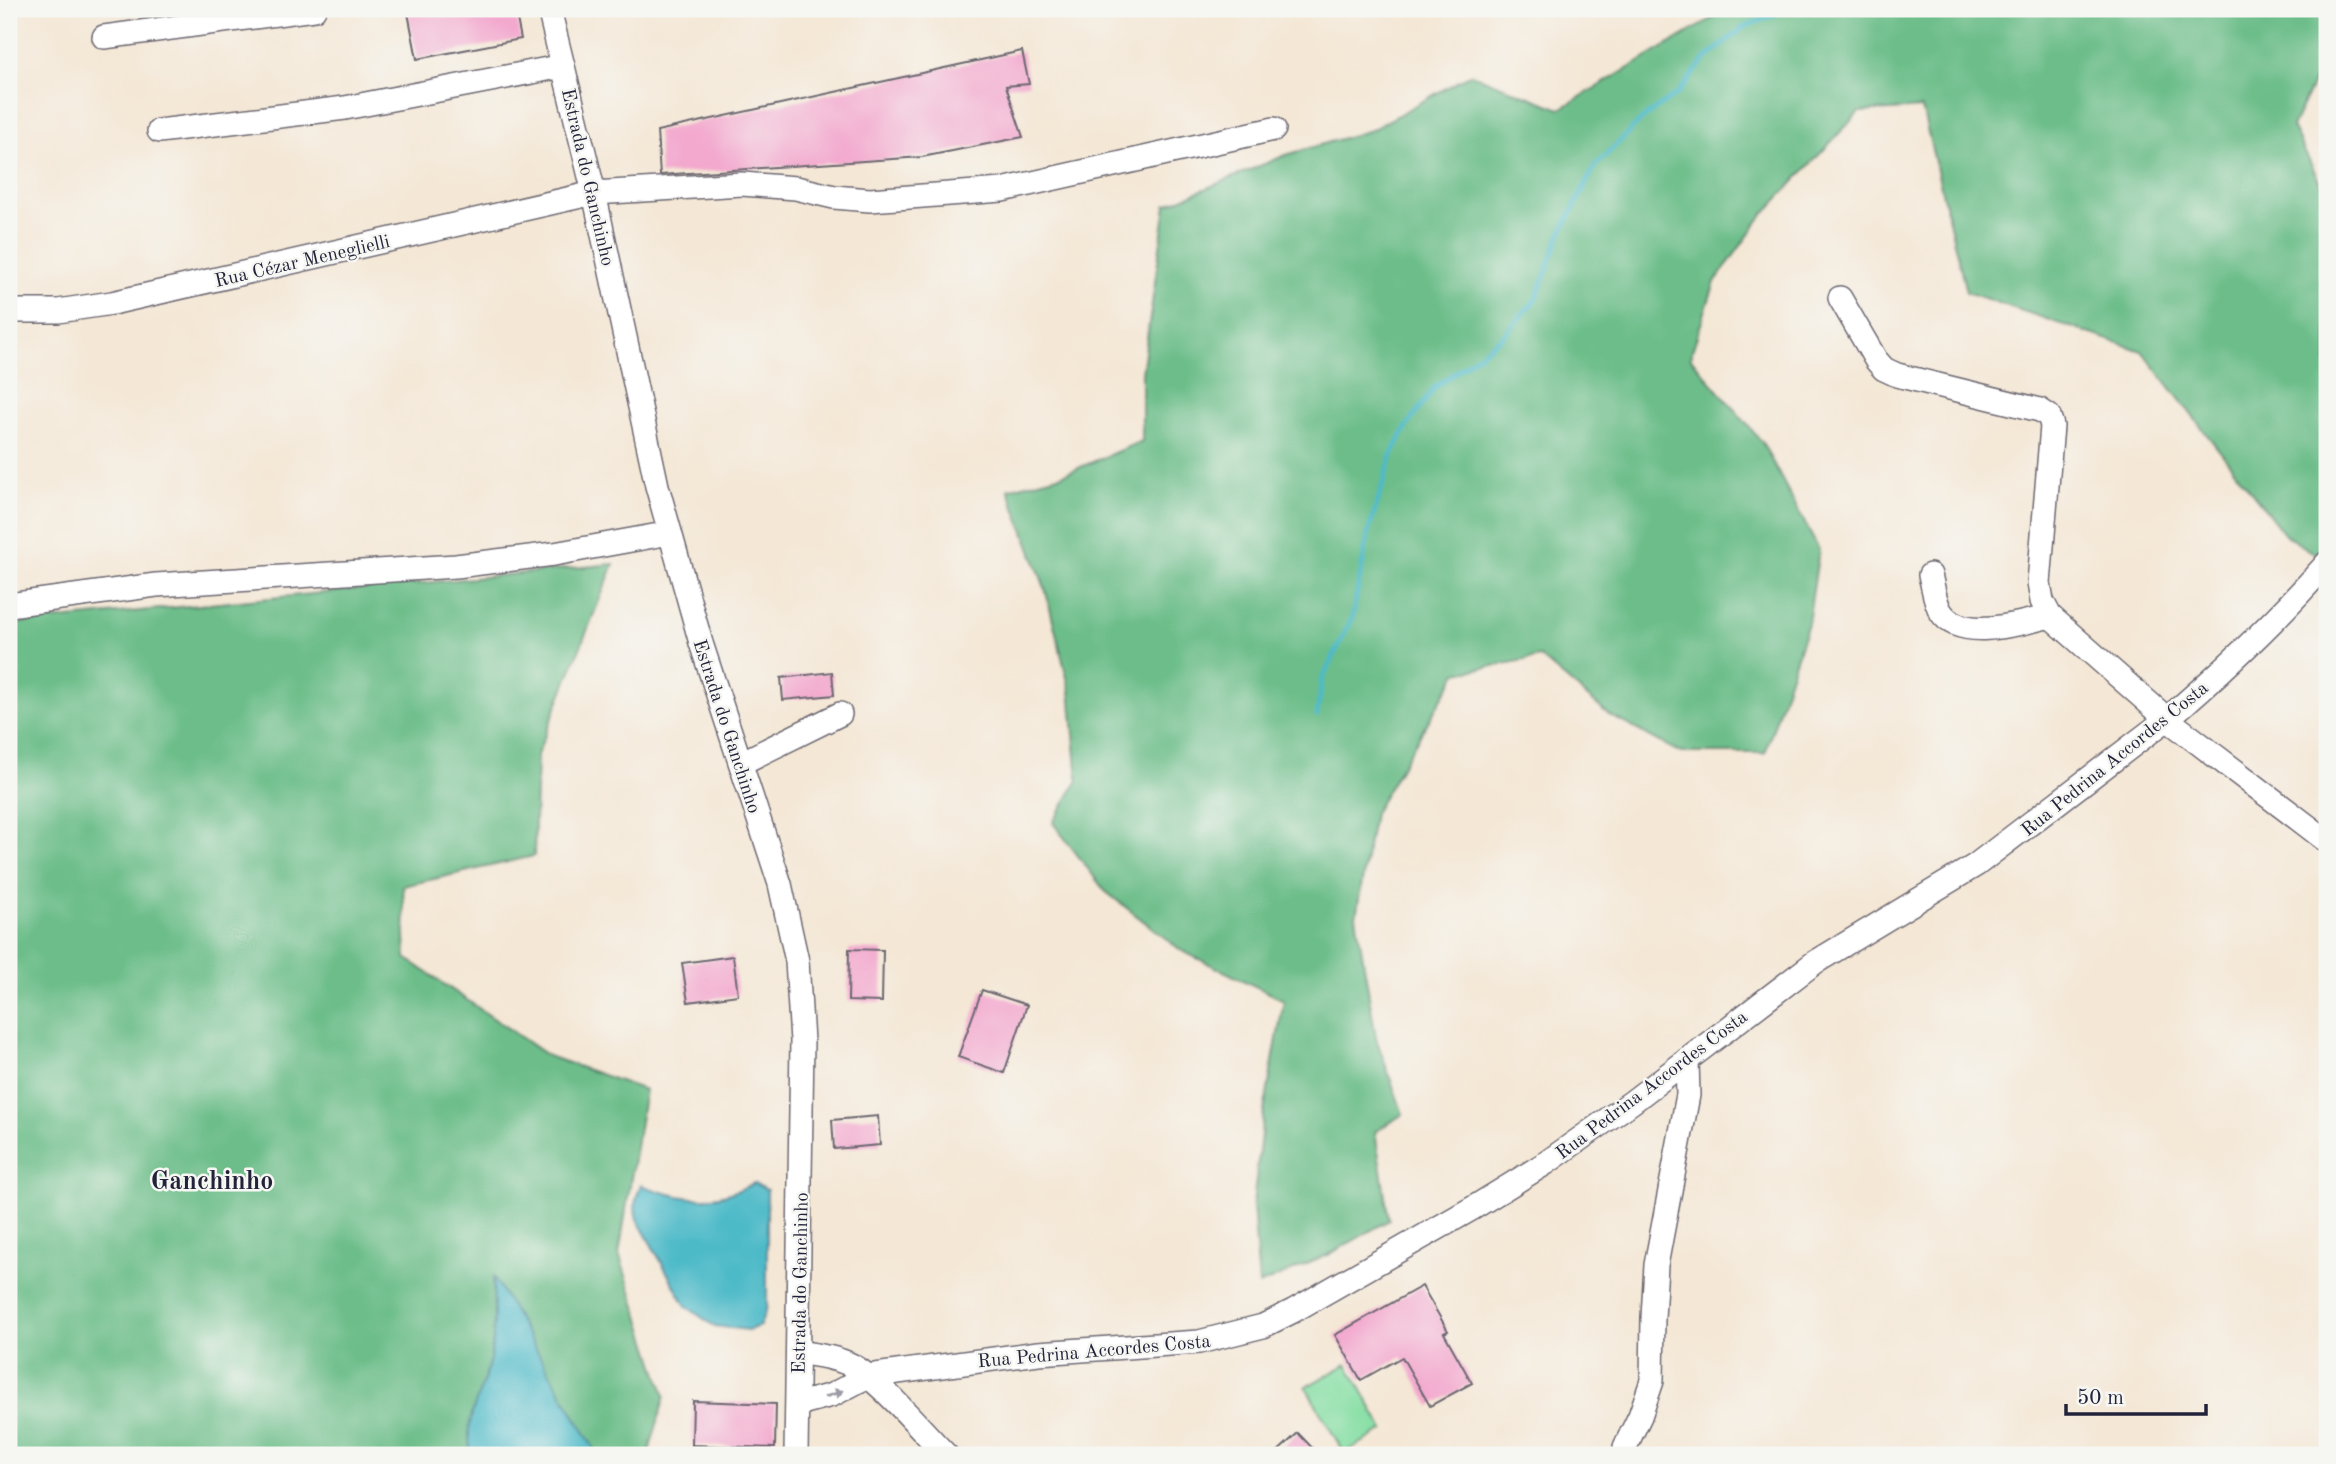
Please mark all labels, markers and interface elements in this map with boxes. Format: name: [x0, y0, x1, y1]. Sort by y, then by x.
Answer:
street label: Estrada do Ganchinho: [557, 87, 616, 268]
street label: Rua Cézar Meneglielli: [213, 233, 392, 292]
street label: Estrada do Ganchinho: [689, 637, 763, 816]
street label: Rua Pedrina Accordes Costa: [2019, 679, 2213, 841]
street label: Rua Pedrina Accordes Costa: [1553, 1008, 1752, 1164]
district label: Ganchinho: [151, 1169, 273, 1195]
street label: Estrada do Ganchinho: [790, 1192, 813, 1374]
street label: Rua Pedrina Accordes Costa: [977, 1333, 1212, 1372]
scale bar: [2066, 1373, 2206, 1417]
one-way arrow: [824, 1388, 845, 1399]
text: 50 m: [2077, 1388, 2124, 1409]

